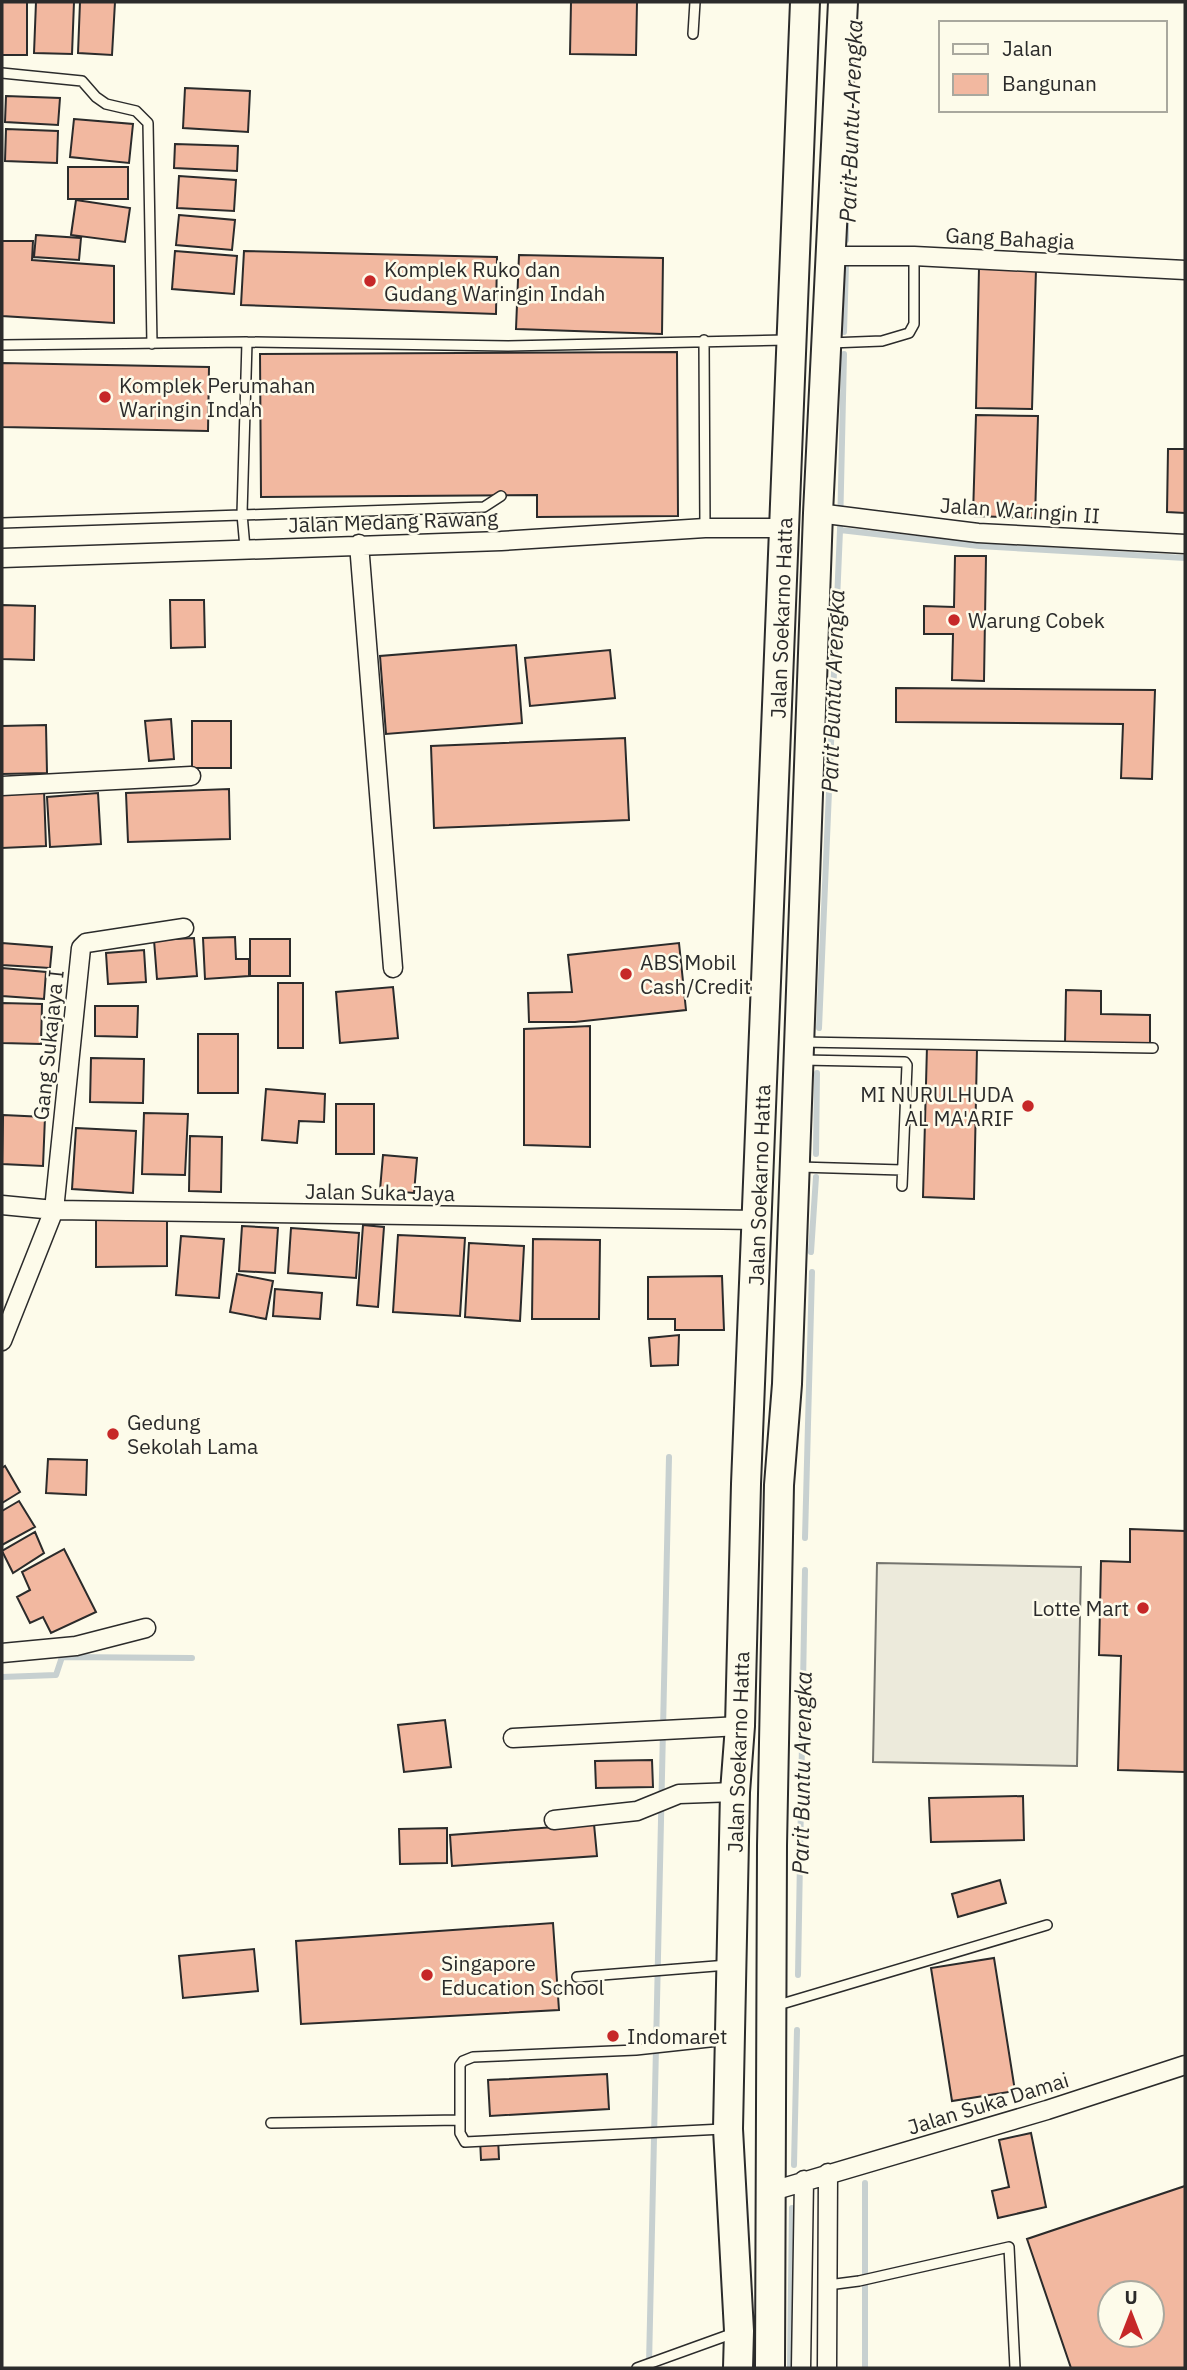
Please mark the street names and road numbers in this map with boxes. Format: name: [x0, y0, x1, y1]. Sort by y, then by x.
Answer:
street label: Gang Bahagia: [945, 221, 1075, 255]
street label: Jalan Waringin II: [939, 490, 1101, 530]
street label: Jalan Medang Rawang: [287, 503, 499, 539]
street label: Jalan Soekarno Hatta: [763, 517, 799, 719]
street label: Gang Sukajaya I: [26, 968, 70, 1122]
street label: Jalan Soekarno Hatta: [741, 1084, 777, 1286]
street label: Jalan Suka Jaya: [305, 1177, 455, 1207]
street label: Jalan Soekarno Hatta: [720, 1651, 756, 1853]
street label: Jalan Suka Damai: [904, 2065, 1072, 2141]

